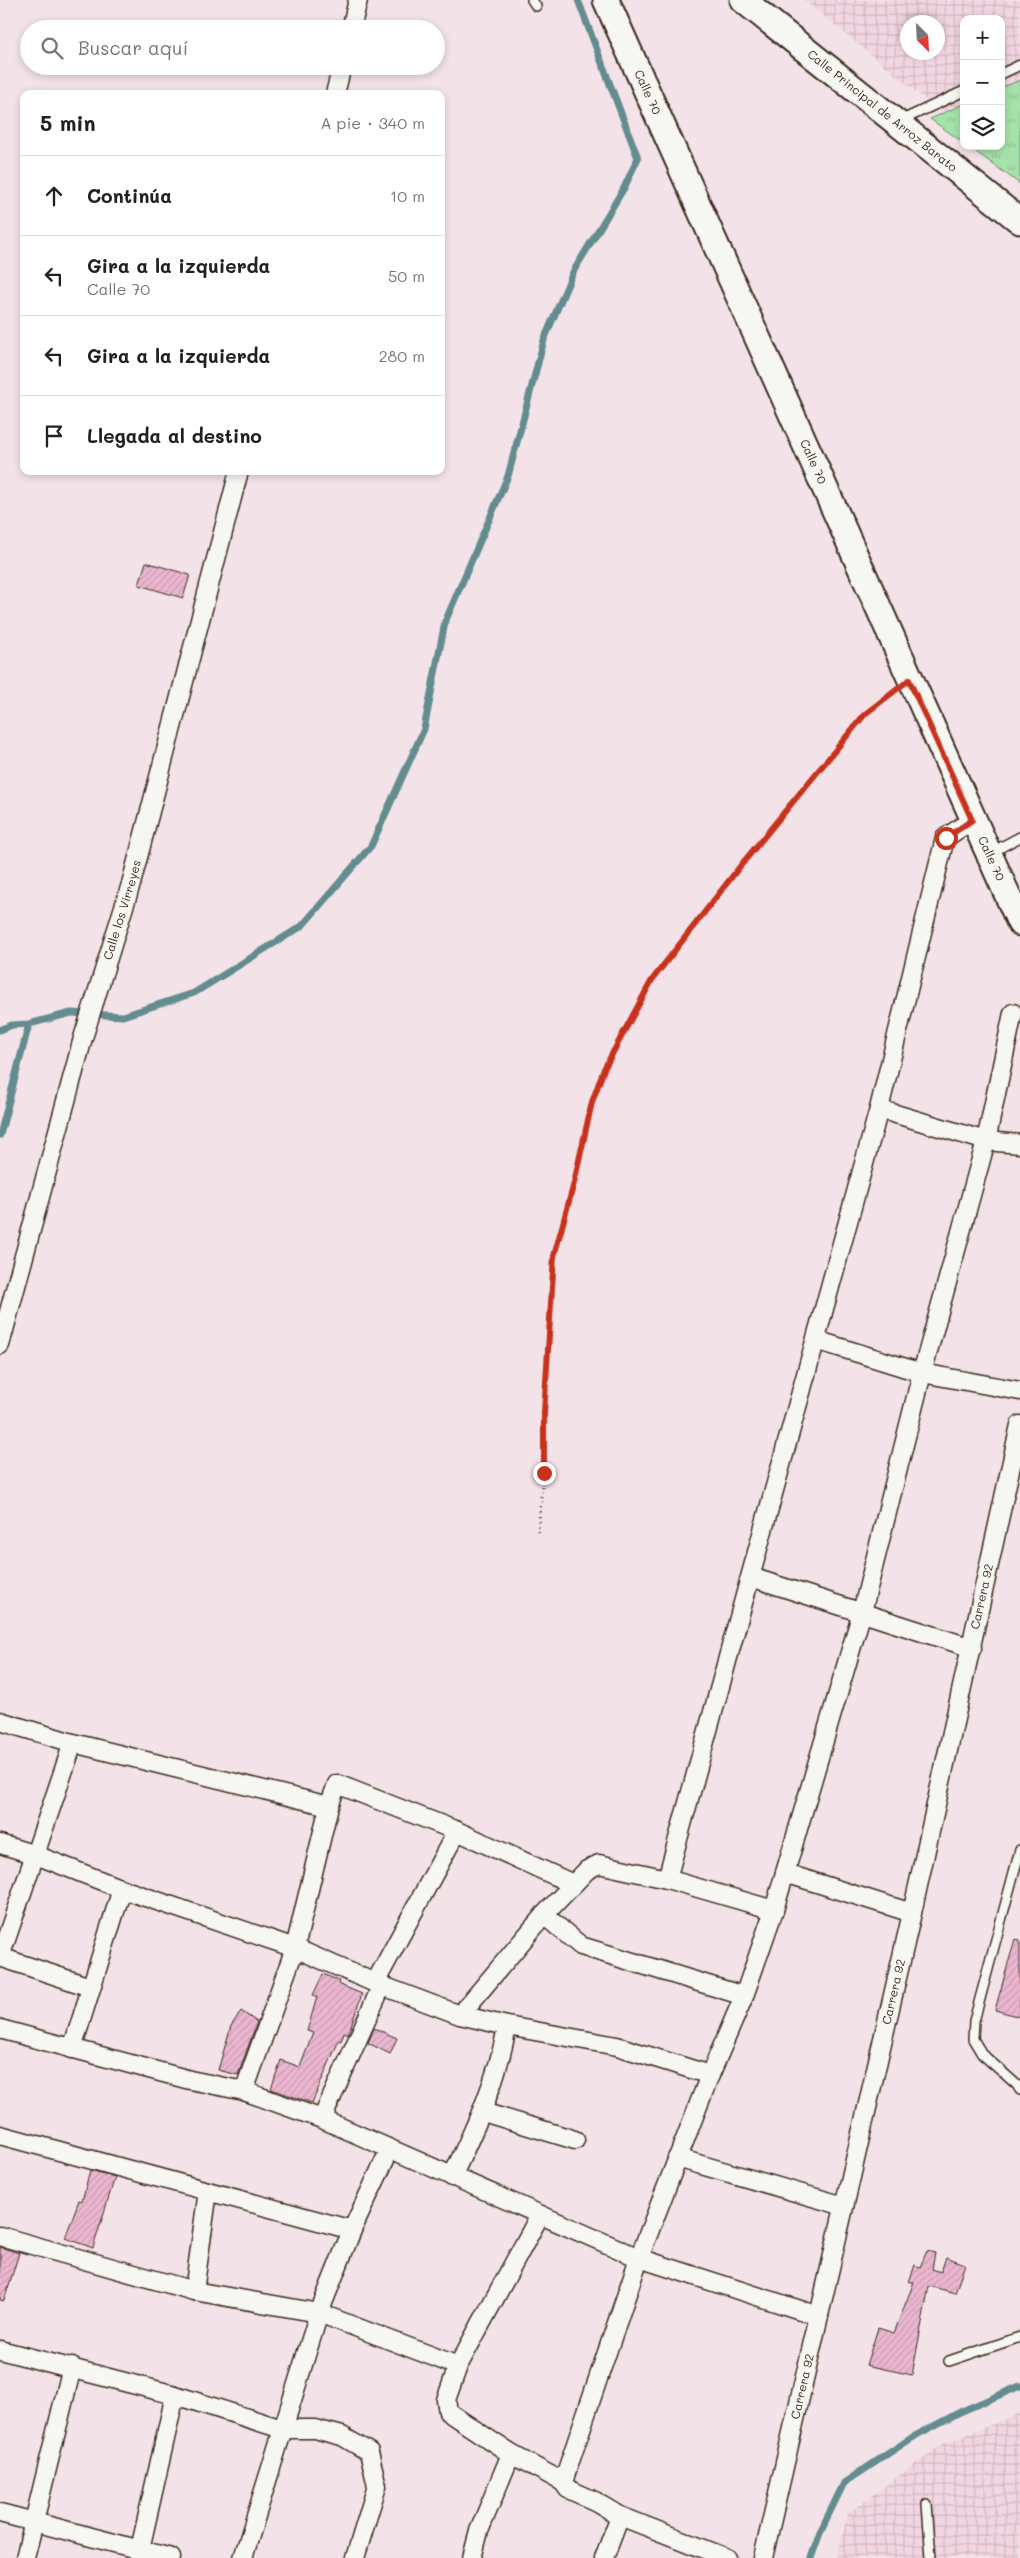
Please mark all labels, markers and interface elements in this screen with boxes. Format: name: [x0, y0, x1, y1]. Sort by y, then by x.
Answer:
north arrow: [900, 15, 945, 60]
map controls: [960, 15, 1005, 150]
button: +: [960, 15, 1005, 60]
search box: [20, 20, 445, 75]
icon: search: [38, 34, 66, 62]
text: Buscar aquí: [78, 35, 188, 60]
street label: Calle Principal de Arroz Barato: [805, 46, 961, 175]
button: −: [960, 60, 1005, 105]
street label: Calle 70: [631, 67, 666, 117]
button: layers: [960, 105, 1005, 150]
text: 5 min: [40, 109, 96, 136]
text: A pie · 340 m: [320, 112, 425, 133]
icon: ahead: [40, 182, 68, 210]
text: Continúa: [87, 183, 172, 208]
text: 10 m: [390, 185, 425, 206]
text: Gira a la izquierda: [87, 253, 270, 278]
icon: left: [40, 262, 68, 290]
text: 50 m: [388, 265, 425, 286]
text: Calle 70: [87, 278, 150, 299]
icon: left: [40, 342, 68, 370]
text: Gira a la izquierda: [87, 343, 270, 368]
text: 280 m: [379, 345, 425, 366]
icon: arrive: [40, 422, 68, 450]
text: Llegada al destino: [87, 423, 262, 448]
street label: Calle 70: [797, 436, 831, 487]
route start: [935, 827, 958, 850]
street label: Calle 70: [975, 833, 1009, 884]
street label: Calle los Virreyes: [99, 858, 144, 962]
route end: [533, 1462, 556, 1485]
street label: Carrera 92: [966, 1562, 996, 1631]
street label: Carrera 92: [877, 1957, 908, 2026]
street label: Carrera 92: [786, 2352, 817, 2421]

